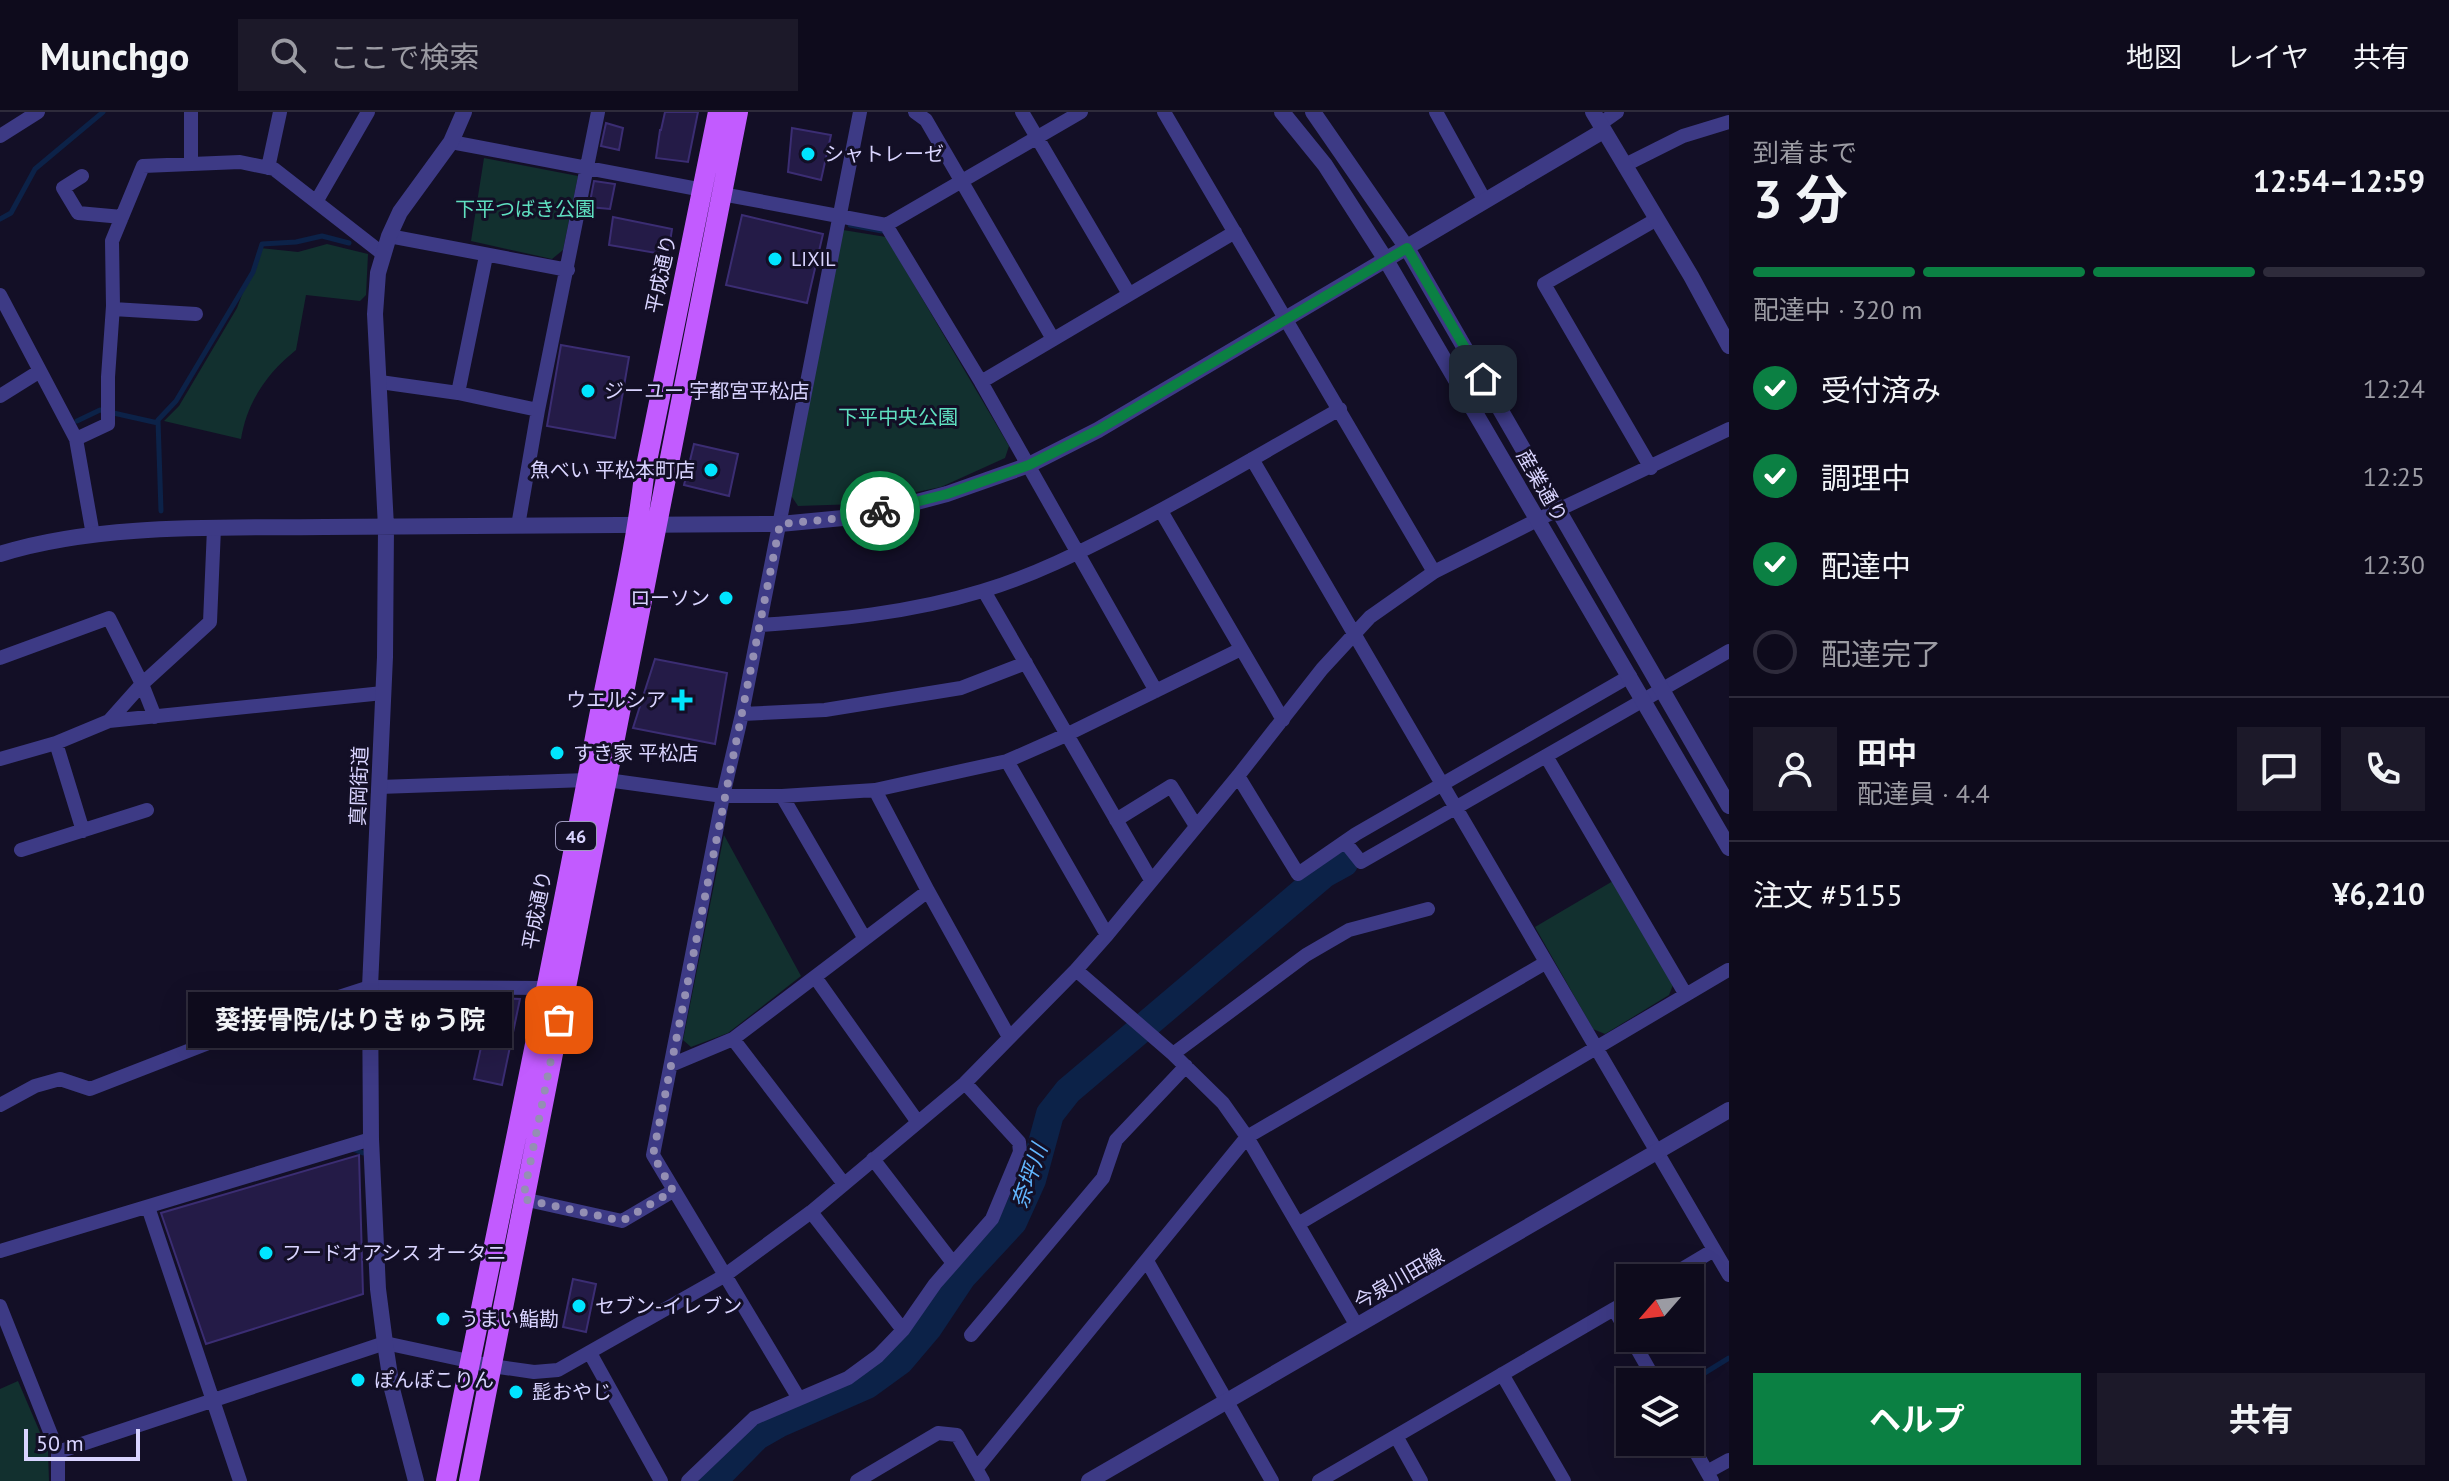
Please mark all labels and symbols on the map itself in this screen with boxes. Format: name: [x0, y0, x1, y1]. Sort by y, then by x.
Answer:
place label: シャトレーゼ: [824, 141, 944, 167]
marker: シャトレーゼ: [799, 145, 817, 163]
park label: 下平つばき公園: [455, 196, 595, 222]
street label: 平成通り: [640, 232, 682, 316]
place label: LIXIL: [791, 246, 836, 272]
marker: LIXIL: [766, 250, 784, 268]
pin: [1449, 345, 1517, 413]
place label: ジーユー 宇都宮平松店: [604, 378, 809, 404]
marker: ジーユー 宇都宮平松店: [579, 382, 597, 400]
park label: 下平中央公園: [838, 404, 958, 430]
street label: 産業通り: [1511, 445, 1573, 527]
place label: 魚べい 平松本町店: [530, 457, 695, 483]
marker: 魚べい 平松本町店: [702, 461, 720, 479]
courier: [840, 471, 920, 551]
place label: ローソン: [630, 585, 710, 611]
marker: ローソン: [717, 589, 735, 607]
place label: ウエルシア: [566, 687, 666, 713]
marker: ウエルシア: [673, 691, 691, 709]
place label: すき家 平松店: [573, 740, 698, 766]
marker: すき家 平松店: [548, 744, 566, 762]
street label: 真岡街道: [345, 746, 373, 826]
road number: 46: [556, 822, 596, 850]
street label: 平成通り: [517, 868, 557, 952]
pin: [525, 986, 593, 1054]
callout: 葵接骨院/はりきゅう院: [187, 992, 511, 1048]
water label: 奈坪川: [1005, 1138, 1054, 1212]
place label: フードオアシス オータニ: [282, 1240, 507, 1266]
street label: 今泉川田線: [1349, 1243, 1449, 1315]
marker: フードオアシス オータニ: [257, 1244, 275, 1262]
north arrow: [1616, 1264, 1704, 1352]
place label: セブン-イレブン: [595, 1293, 742, 1319]
marker: セブン-イレブン: [570, 1297, 588, 1315]
place label: うまい鮨勘: [459, 1306, 559, 1332]
marker: うまい鮨勘: [434, 1310, 452, 1328]
place label: ぽんぽこりん: [374, 1367, 494, 1393]
marker: ぽんぽこりん: [349, 1371, 367, 1389]
place label: 髭おやじ: [532, 1379, 612, 1405]
marker: 髭おやじ: [507, 1383, 525, 1401]
scale bar: [24, 1425, 140, 1461]

